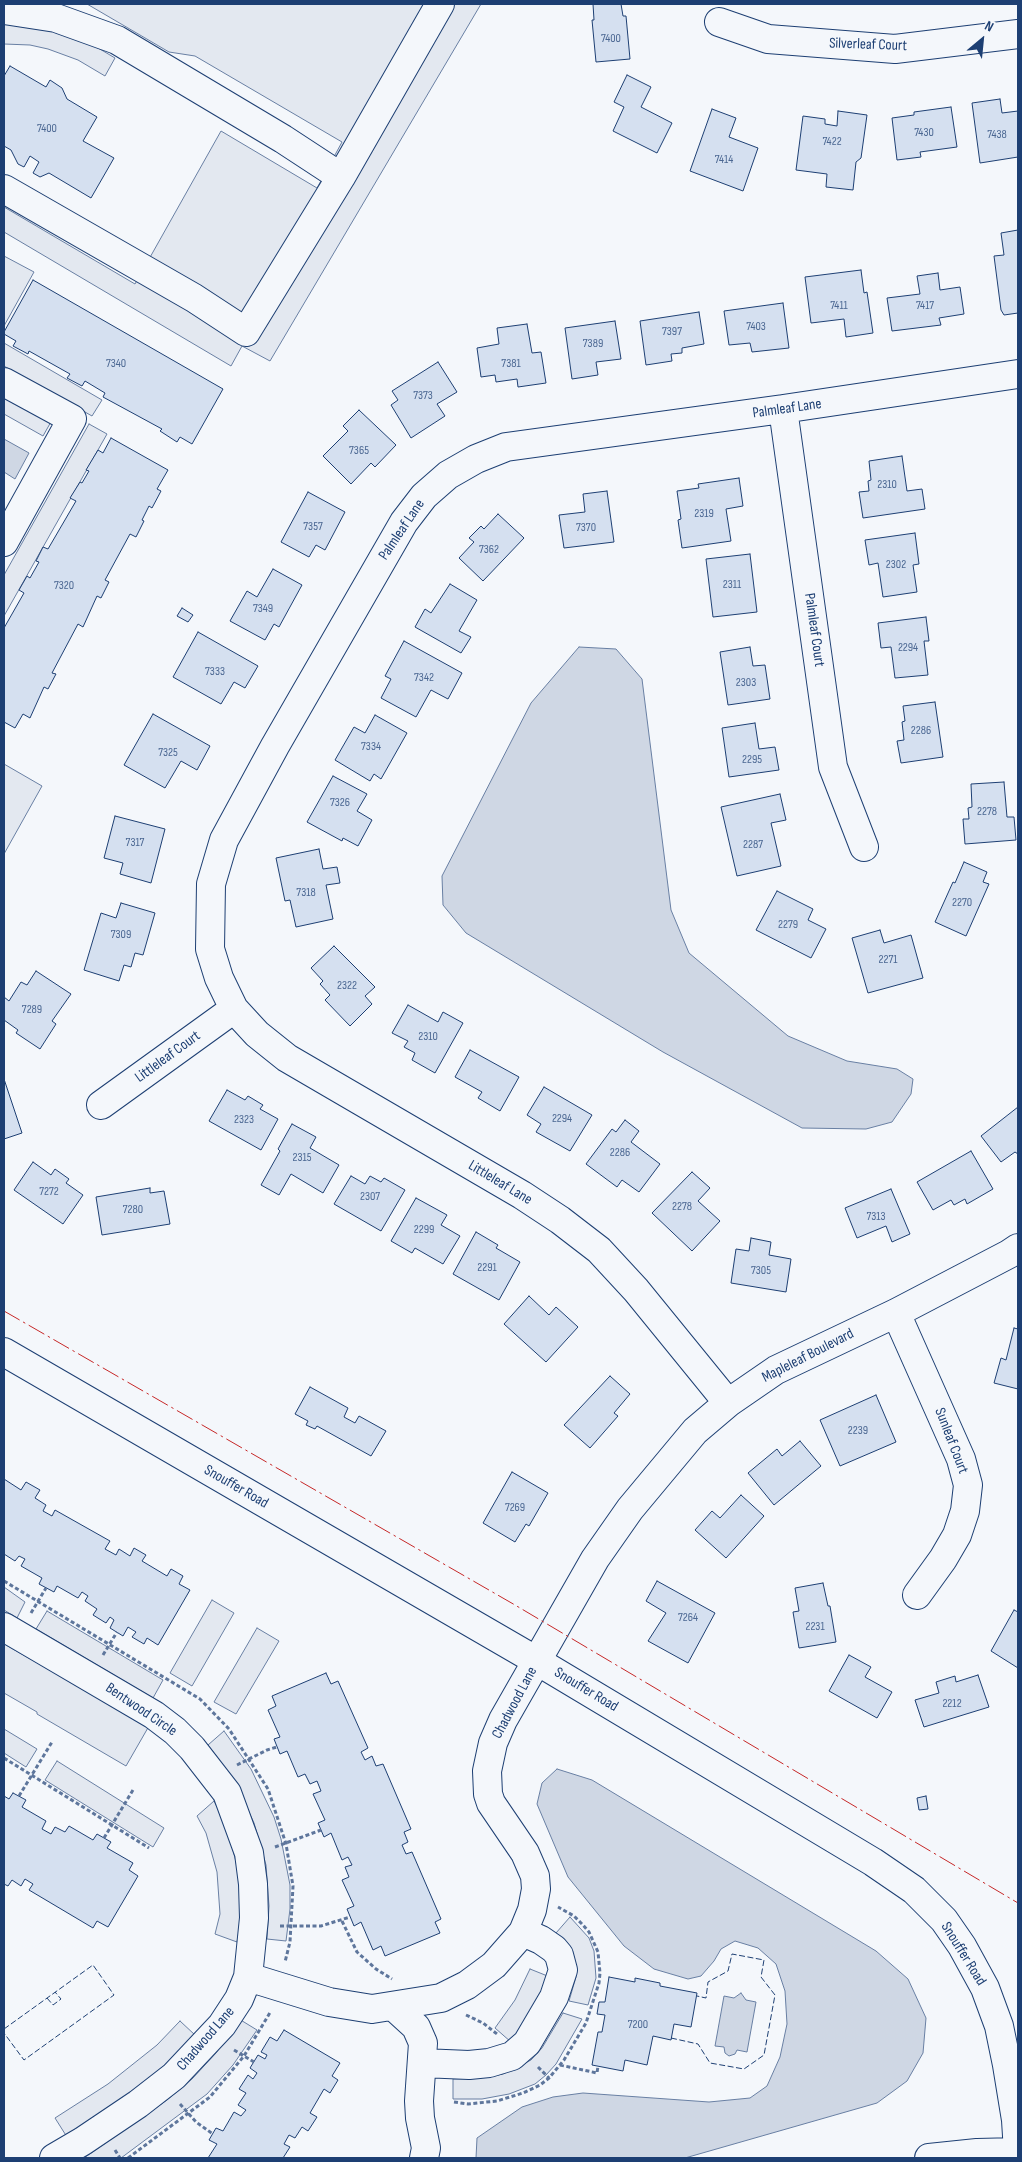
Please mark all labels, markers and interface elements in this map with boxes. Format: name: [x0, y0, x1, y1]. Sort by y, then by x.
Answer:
north arrow: [957, 15, 1007, 65]
text: N: [982, 17, 997, 36]
house number: 7400: [601, 32, 621, 46]
street label: Silverleaf Court: [829, 35, 907, 55]
house number: 7400: [37, 122, 57, 136]
house number: 7430: [914, 126, 934, 140]
house number: 7438: [987, 128, 1007, 142]
house number: 7422: [822, 135, 842, 149]
house number: 7414: [715, 153, 733, 167]
house number: 7411: [830, 299, 848, 313]
house number: 7417: [916, 299, 934, 313]
house number: 7403: [746, 320, 766, 334]
house number: 7397: [662, 325, 682, 339]
house number: 7389: [583, 337, 603, 351]
house number: 7340: [106, 357, 126, 371]
house number: 7381: [501, 357, 521, 371]
house number: 7373: [413, 389, 433, 403]
street label: Palmleaf Lane: [751, 395, 823, 423]
house number: 7365: [349, 444, 369, 458]
house number: 2310: [877, 478, 897, 492]
street label: Palmleaf Lane: [375, 496, 429, 564]
house number: 2319: [694, 507, 714, 521]
house number: 7357: [303, 520, 323, 534]
house number: 7370: [576, 521, 596, 535]
house number: 7362: [479, 543, 499, 557]
house number: 2302: [886, 558, 906, 572]
house number: 2311: [723, 578, 741, 592]
house number: 7320: [54, 579, 74, 593]
street label: Palmleaf Court: [800, 592, 828, 668]
house number: 7349: [253, 602, 273, 616]
house number: 2294: [898, 641, 918, 655]
house number: 7333: [205, 665, 225, 679]
house number: 7342: [414, 671, 434, 685]
house number: 2303: [736, 676, 756, 690]
house number: 2286: [911, 724, 931, 738]
house number: 7334: [361, 740, 381, 754]
house number: 7325: [158, 746, 178, 760]
house number: 2295: [742, 753, 762, 767]
house number: 7326: [330, 796, 350, 810]
house number: 2278: [977, 805, 997, 819]
house number: 7317: [126, 836, 144, 850]
house number: 2287: [743, 838, 763, 852]
house number: 7318: [296, 886, 316, 900]
house number: 2270: [952, 896, 972, 910]
house number: 2279: [778, 918, 798, 932]
house number: 7309: [111, 928, 131, 942]
house number: 2271: [879, 953, 897, 967]
house number: 2322: [337, 979, 357, 993]
house number: 7289: [22, 1003, 42, 1017]
street label: Littleleaf Court: [132, 1027, 204, 1087]
house number: 2310: [418, 1030, 438, 1044]
house number: 2294: [552, 1112, 572, 1126]
house number: 2323: [234, 1113, 254, 1127]
house number: 2286: [610, 1146, 630, 1160]
house number: 2315: [292, 1151, 312, 1165]
street label: Littleleaf Lane: [465, 1157, 535, 1209]
house number: 7272: [39, 1185, 59, 1199]
house number: 2307: [360, 1190, 380, 1204]
house number: 2278: [672, 1200, 692, 1214]
house number: 7280: [123, 1203, 143, 1217]
house number: 7313: [866, 1210, 886, 1224]
house number: 2299: [414, 1223, 434, 1237]
house number: 2291: [477, 1261, 497, 1275]
house number: 7305: [751, 1264, 771, 1278]
street label: Mapleleaf Boulevard: [759, 1325, 857, 1387]
street label: Sunleaf Court: [930, 1406, 972, 1476]
house number: 2239: [848, 1424, 868, 1438]
street label: Snouffer Road: [201, 1461, 271, 1513]
house number: 7269: [505, 1501, 525, 1515]
house number: 7264: [678, 1611, 698, 1625]
house number: 2231: [805, 1620, 825, 1634]
street label: Chadwood Lane: [489, 1664, 541, 1742]
street label: Snouffer Road: [551, 1664, 621, 1716]
street label: Bentwood Circle: [102, 1680, 180, 1740]
house number: 2212: [942, 1697, 962, 1711]
street label: Snouffer Road: [936, 1919, 990, 1989]
street label: Chadwood Lane: [173, 2003, 239, 2075]
house number: 7200: [628, 2018, 648, 2032]

